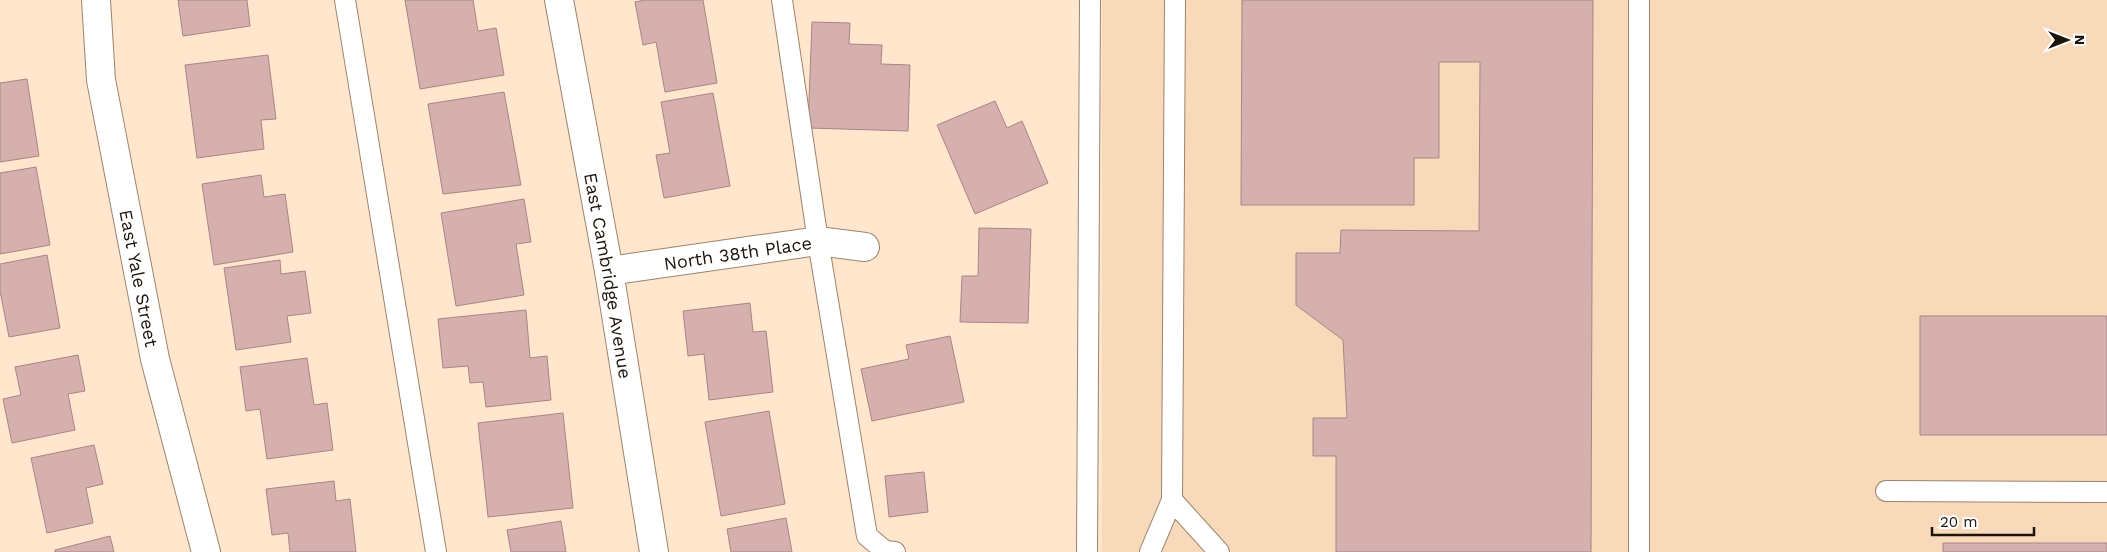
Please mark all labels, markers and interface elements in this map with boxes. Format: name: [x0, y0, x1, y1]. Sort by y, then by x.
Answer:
north arrow: [2042, 15, 2092, 65]
text: N: [2072, 35, 2088, 45]
street label: East Cambridge Avenue: [581, 171, 637, 380]
street label: East Yale Street: [116, 208, 163, 349]
street label: North 38th Place: [662, 232, 813, 274]
scale bar: [1932, 504, 2034, 536]
text: 20 m: [1940, 513, 1978, 531]

